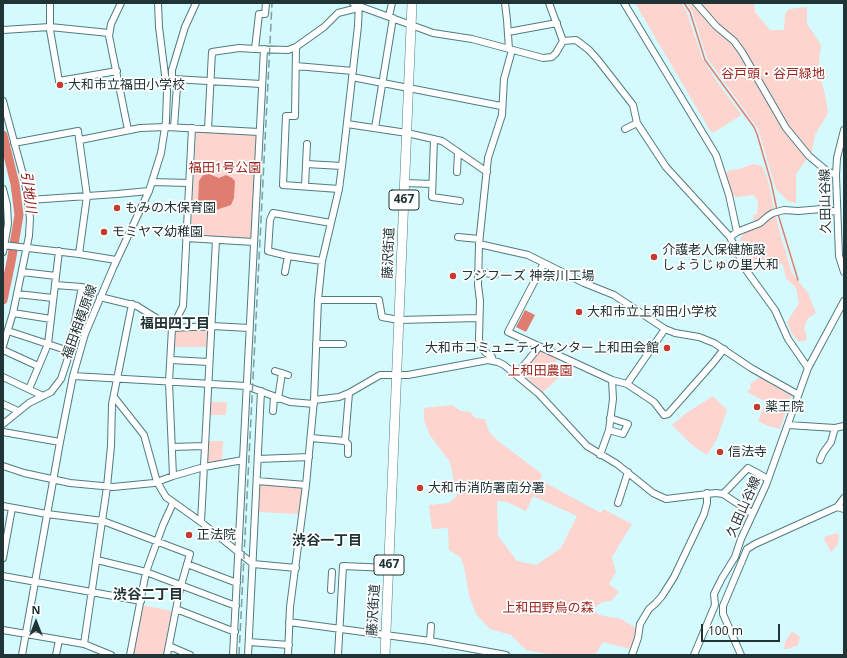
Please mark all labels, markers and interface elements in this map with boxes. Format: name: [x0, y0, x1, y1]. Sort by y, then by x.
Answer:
park label: 谷戸頭・谷戸緑地: [721, 66, 825, 82]
place label: 大和市立福田小学校: [68, 77, 185, 93]
marker: 大和市立福田小学校: [55, 80, 65, 90]
park label: 福田1号公園: [189, 160, 261, 176]
street label: 久田山谷線: [818, 168, 834, 234]
water label: 引地川: [17, 170, 39, 214]
road number: 467: [389, 190, 419, 210]
place label: もみの木保育園: [125, 200, 216, 216]
marker: もみの木保育園: [112, 203, 122, 213]
place label: モミヤマ幼稚園: [112, 224, 203, 240]
marker: モミヤマ幼稚園: [99, 227, 109, 237]
street label: 藤沢街道: [380, 227, 398, 279]
place label: 介護老人保健施設 しょうじゅの里大和: [662, 242, 779, 273]
marker: 介護老人保健施設 しょうじゅの里大和: [649, 252, 659, 262]
place label: フジフーズ 神奈川工場: [461, 268, 594, 284]
marker: フジフーズ 神奈川工場: [448, 271, 458, 281]
street label: 福田相模原線: [59, 283, 101, 361]
place label: 大和市立上和田小学校: [587, 304, 717, 320]
marker: 大和市立上和田小学校: [574, 307, 584, 317]
district label: 福田四丁目: [140, 316, 210, 332]
place label: 大和市コミュニティセンター上和田会館: [425, 340, 659, 356]
marker: 大和市コミュニティセンター上和田会館: [662, 343, 672, 353]
park label: 上和田農園: [508, 363, 572, 379]
place label: 薬王院: [765, 399, 804, 415]
marker: 薬王院: [752, 402, 762, 412]
place label: 信法寺: [728, 444, 767, 460]
marker: 信法寺: [715, 447, 725, 457]
street label: 久田山谷線: [724, 474, 764, 540]
place label: 大和市消防署南分署: [428, 480, 545, 496]
marker: 大和市消防署南分署: [415, 483, 425, 493]
place label: 正法院: [197, 527, 236, 543]
marker: 正法院: [184, 530, 194, 540]
district label: 渋谷一丁目: [292, 533, 362, 549]
road number: 467: [374, 555, 404, 575]
street label: 藤沢街道: [365, 584, 383, 636]
district label: 渋谷二丁目: [113, 587, 183, 603]
park label: 上和田野鳥の森: [503, 600, 593, 616]
north arrow: [16, 602, 56, 642]
text: N: [32, 602, 40, 617]
scale bar: [703, 616, 782, 642]
text: 100 m: [708, 622, 743, 639]

